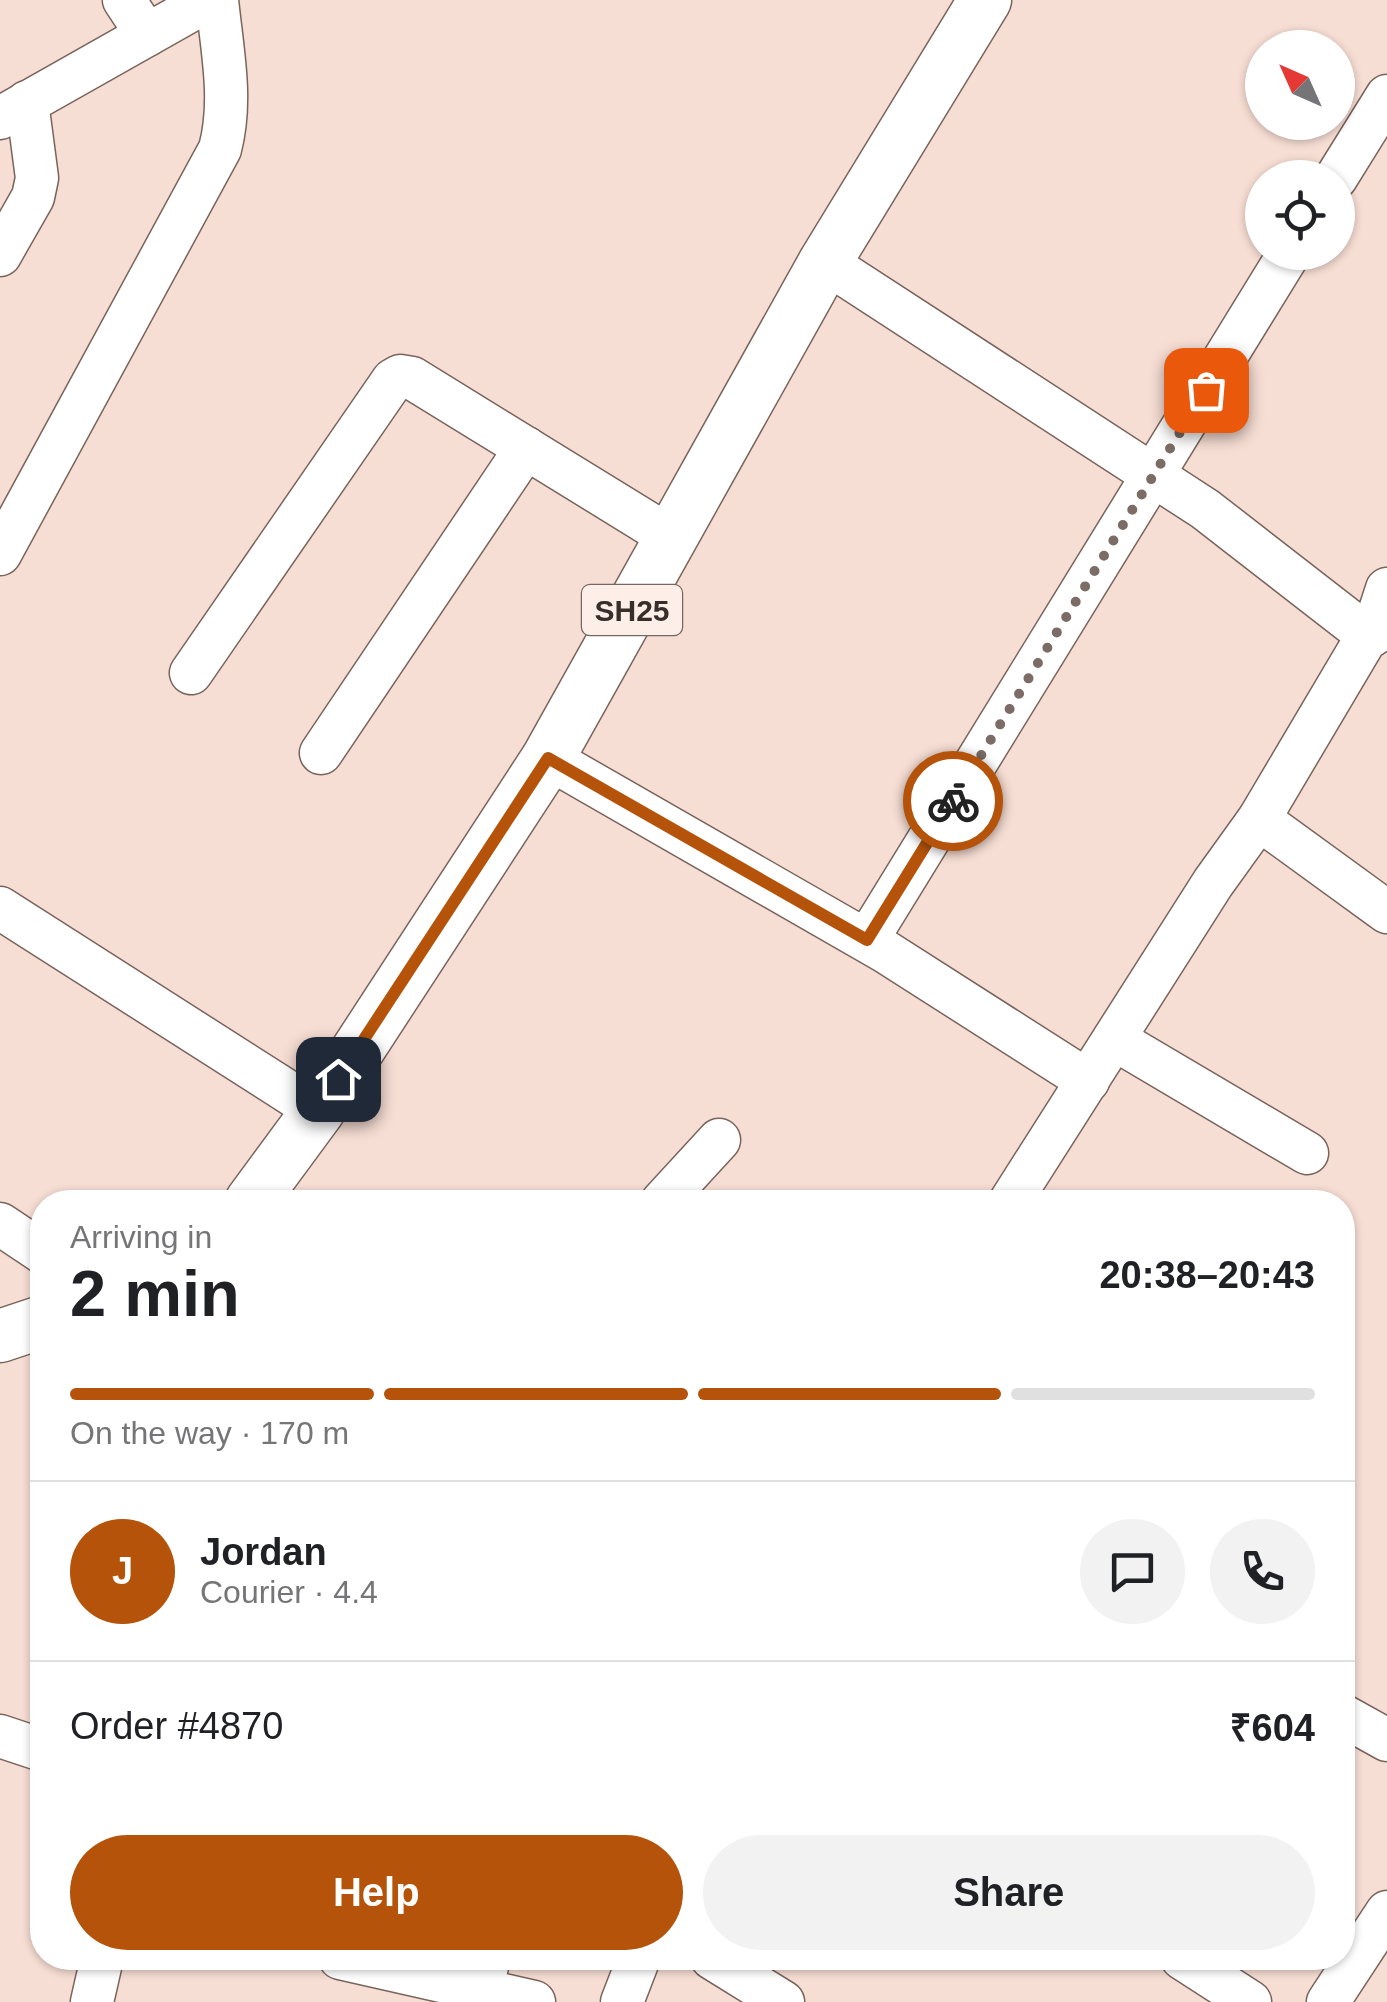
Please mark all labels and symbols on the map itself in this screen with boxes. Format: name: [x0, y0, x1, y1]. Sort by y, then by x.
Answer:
north arrow: [1245, 30, 1355, 140]
pin: [1164, 348, 1249, 433]
road number: SH25: [582, 585, 682, 635]
courier: [903, 751, 1003, 851]
pin: [296, 1037, 381, 1122]

